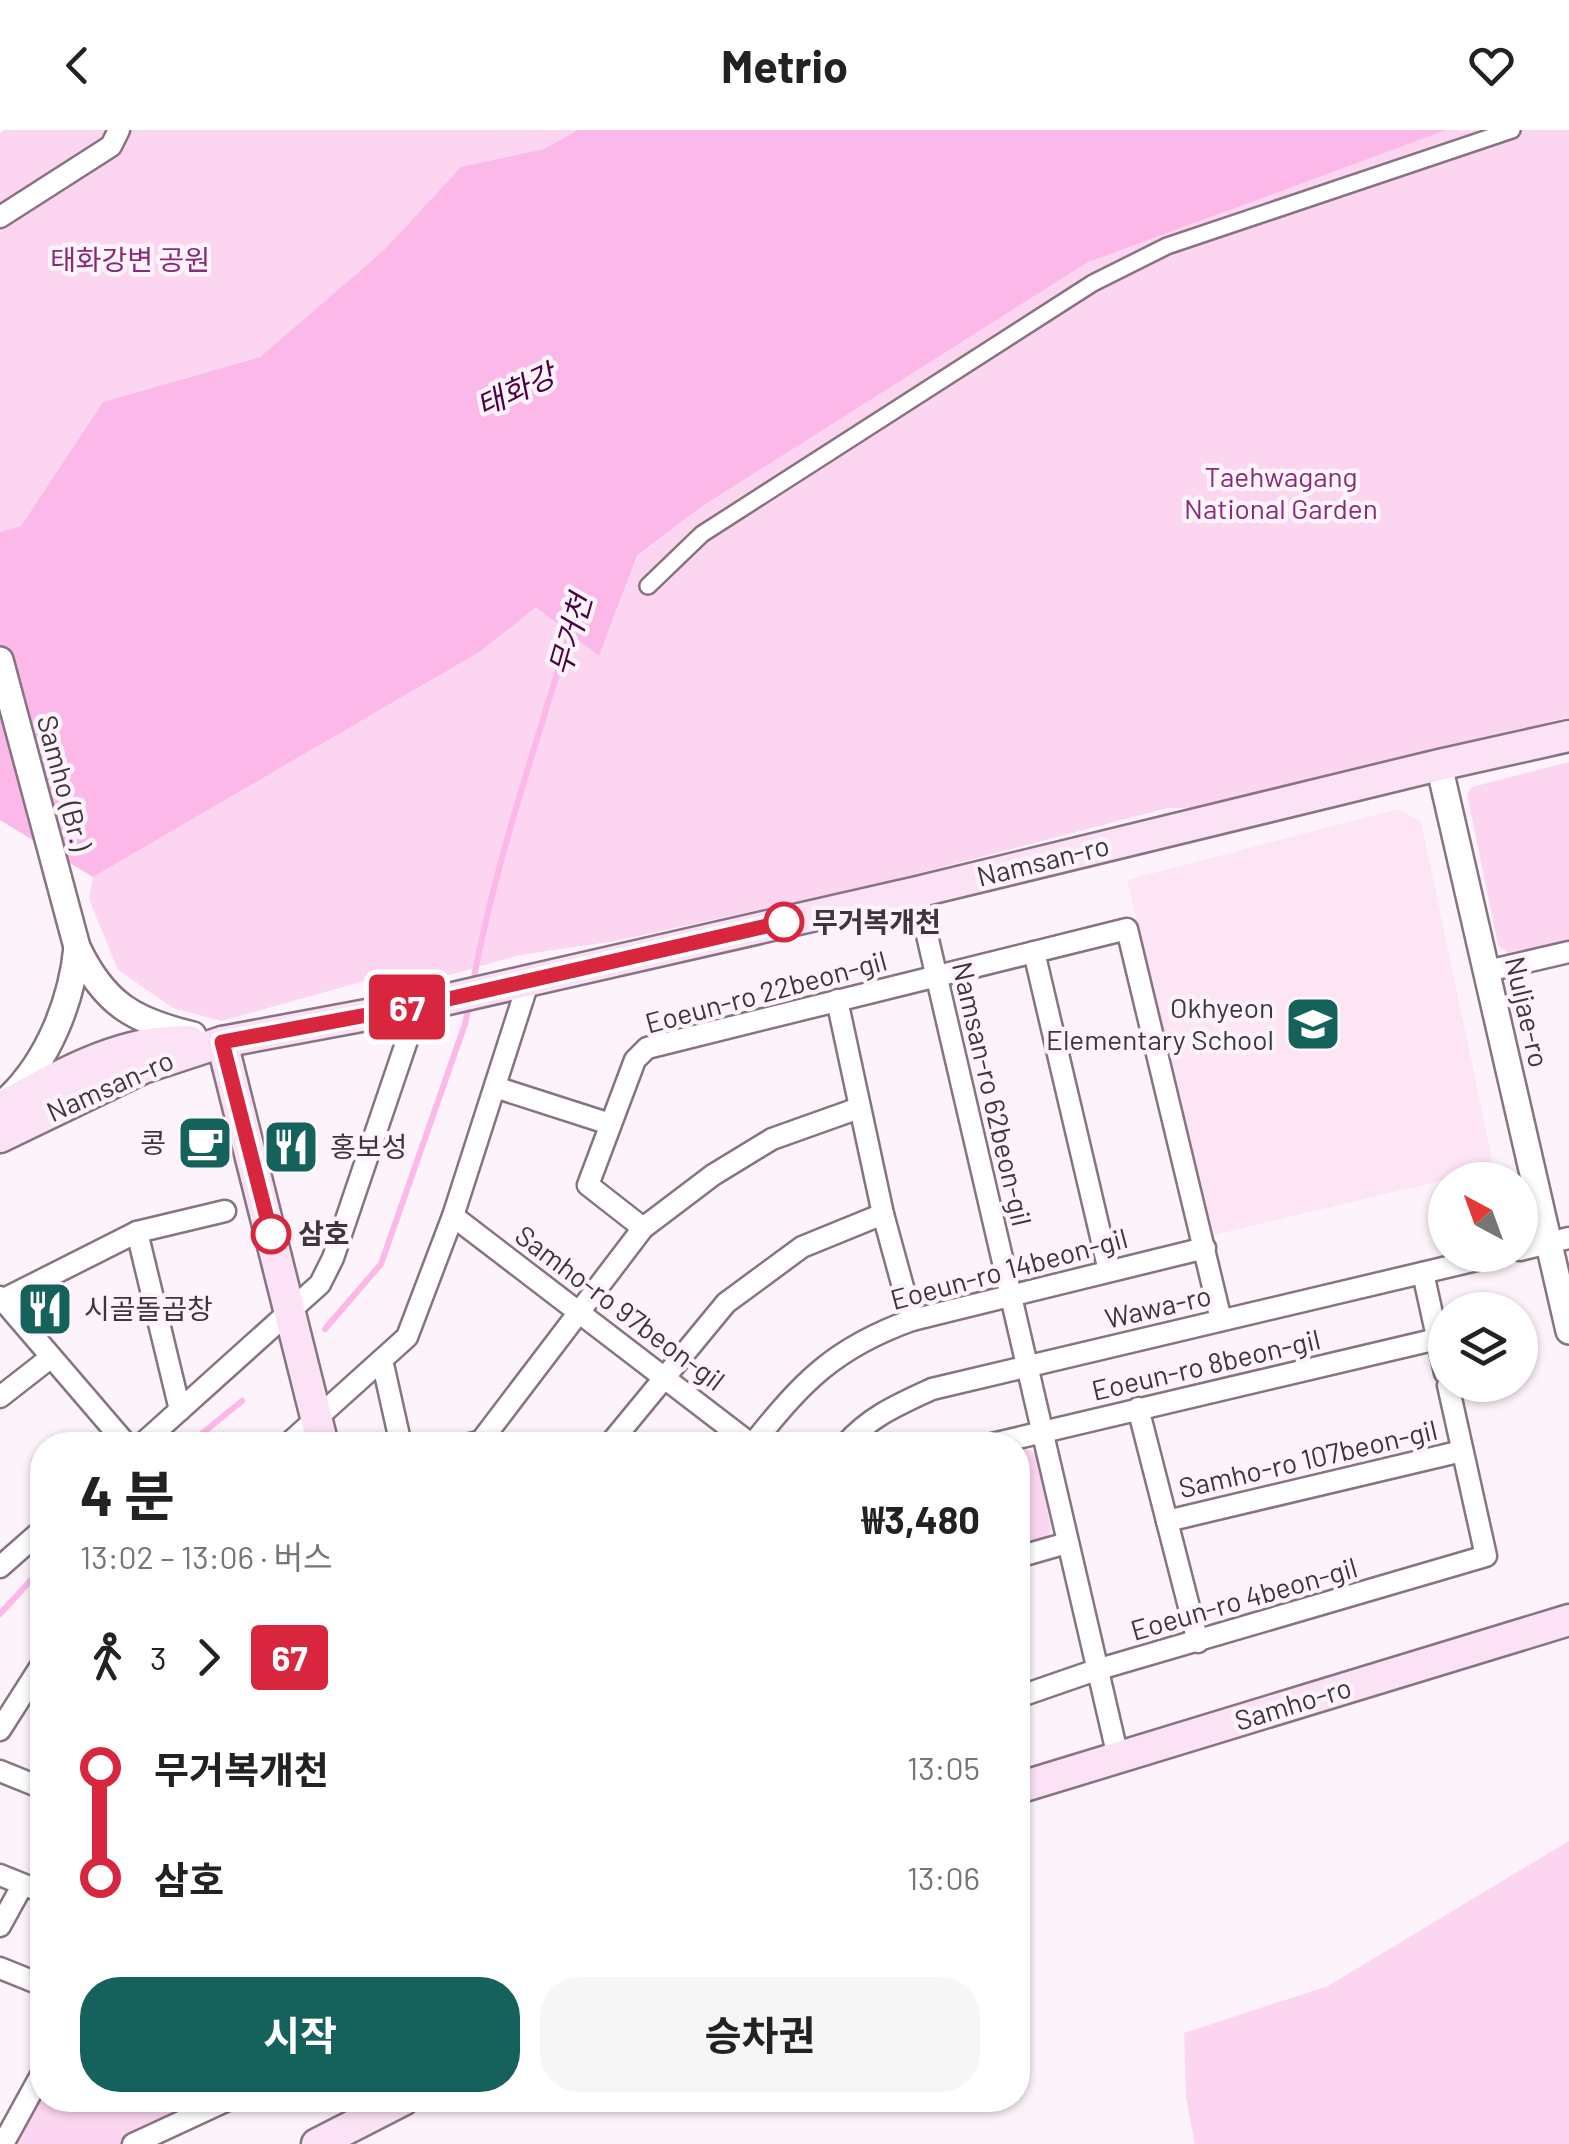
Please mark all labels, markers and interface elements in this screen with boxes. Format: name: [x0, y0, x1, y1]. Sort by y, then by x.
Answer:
icon: back: [50, 38, 105, 93]
text: Metrio: [721, 38, 848, 92]
icon: heart: [1464, 38, 1519, 93]
park label: 태화강변 공원: [50, 242, 210, 276]
water label: 태화강: [470, 354, 563, 423]
park label: Taehwagang National Garden: [1184, 459, 1378, 525]
water label: 무거천: [540, 586, 599, 679]
street label: Samho (Br.): [31, 711, 100, 855]
street label: Namsan-ro: [973, 827, 1113, 893]
marker: 무거복개천: [765, 903, 803, 941]
place label: 무거복개천: [812, 904, 941, 938]
street label: Eoeun-ro 22beon-gil: [641, 942, 890, 1040]
street label: Nuljae-ro: [1499, 953, 1557, 1071]
street label: Namsan-ro 62beon-gil: [946, 958, 1040, 1229]
line badge: 67: [362, 974, 452, 1040]
text: 67: [389, 986, 425, 1028]
place label: Okhyeon Elementary School: [1046, 990, 1274, 1056]
school or university icon: Okhyeon Elementary School: [1283, 994, 1343, 1054]
street label: Namsan-ro: [41, 1042, 178, 1128]
cafe icon: 콩: [175, 1113, 235, 1173]
restaurant icon: 홍보성: [261, 1117, 321, 1177]
place label: 콩: [140, 1125, 166, 1159]
place label: 홍보성: [330, 1129, 407, 1163]
north arrow: [1428, 1162, 1538, 1272]
map controls: [1428, 1162, 1538, 1402]
marker: 삼호: [252, 1215, 290, 1253]
place label: 삼호: [298, 1216, 350, 1250]
street label: Samho-ro 97beon-gil: [509, 1217, 732, 1397]
street label: Eoeun-ro 14beon-gil: [887, 1220, 1131, 1316]
street label: Wawa-ro: [1101, 1277, 1214, 1335]
restaurant icon: 시골돌곱창: [15, 1279, 75, 1339]
place label: 시골돌곱창: [84, 1291, 213, 1325]
button: layers: [1428, 1292, 1538, 1402]
street label: Eoeun-ro 8beon-gil: [1088, 1321, 1323, 1407]
street label: Samho-ro 107beon-gil: [1175, 1412, 1440, 1504]
text: 4 분: [80, 1461, 175, 1527]
text: ₩3,480: [862, 1496, 980, 1542]
text: 13:02 – 13:06 · 버스: [80, 1537, 332, 1575]
street label: Eoeun-ro 4beon-gil: [1126, 1549, 1361, 1647]
icon: walk: [80, 1630, 135, 1685]
icon: forward: [181, 1630, 236, 1685]
text: 67: [271, 1636, 308, 1678]
text: 3: [150, 1638, 166, 1676]
street label: Samho-ro: [1230, 1669, 1355, 1737]
text: 무거복개천: [154, 1746, 329, 1792]
text: 13:05: [907, 1748, 980, 1786]
text: 삼호: [154, 1856, 224, 1902]
text: 13:06: [907, 1858, 980, 1896]
button: 시작: [80, 1977, 520, 2092]
button: 승차권: [540, 1977, 980, 2092]

